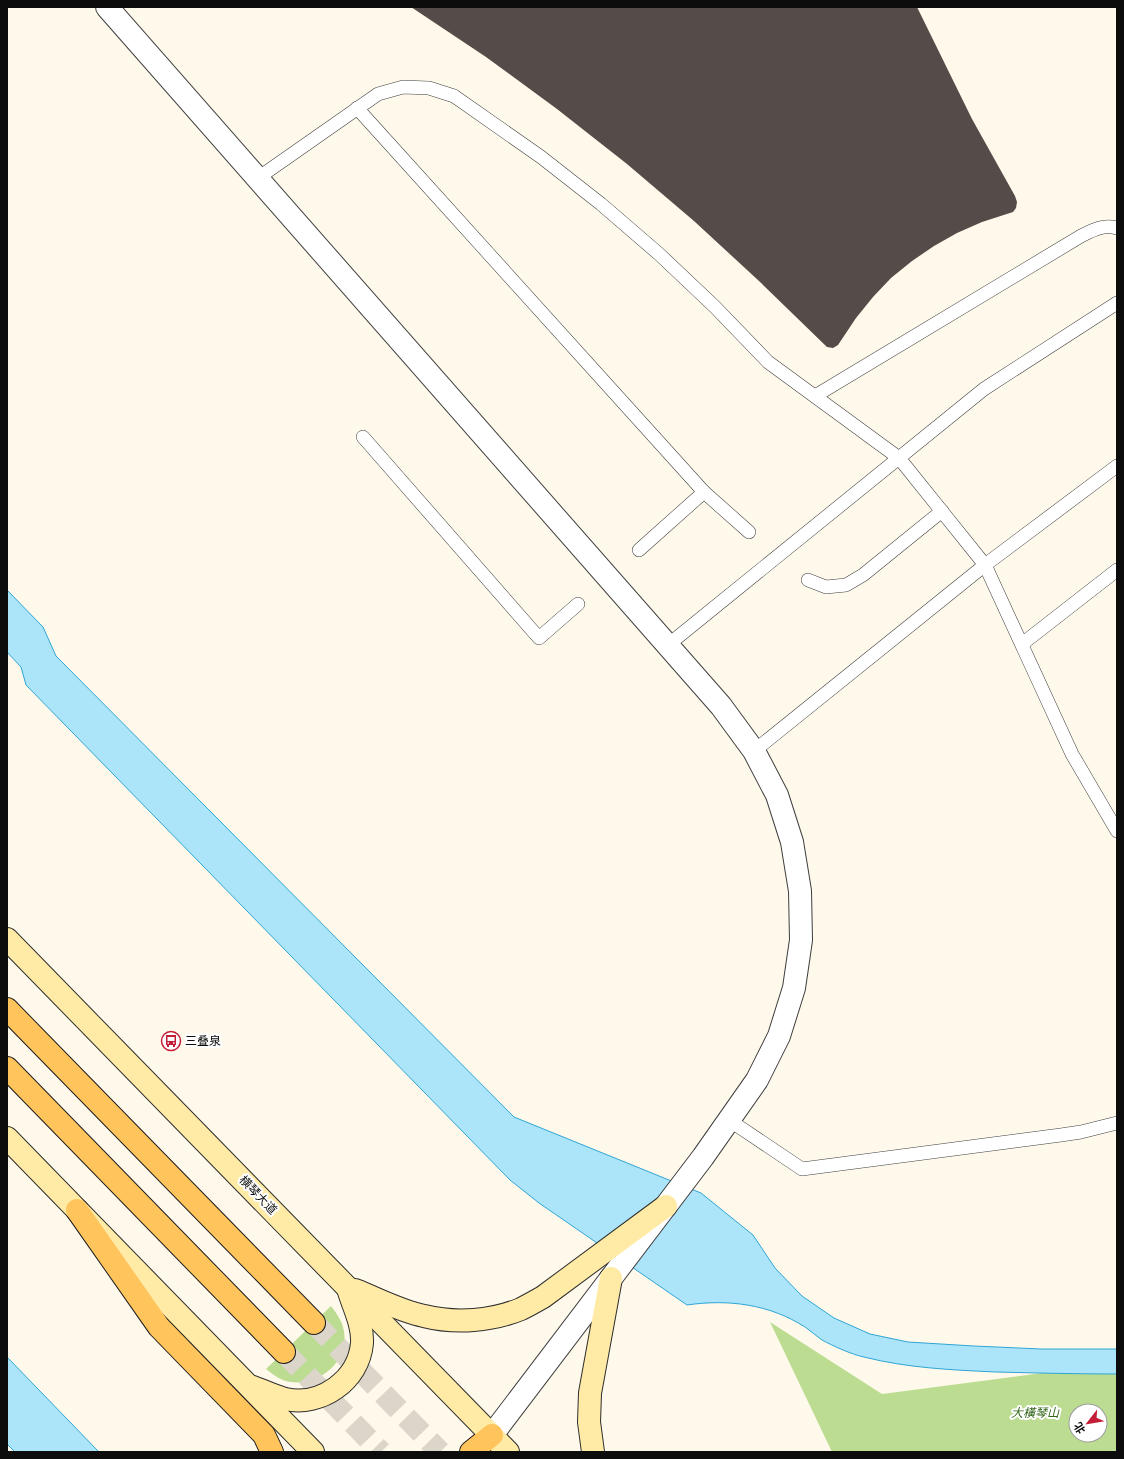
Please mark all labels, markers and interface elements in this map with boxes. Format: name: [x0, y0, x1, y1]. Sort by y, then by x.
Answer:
bus stop icon: 三叠泉: [160, 1030, 182, 1052]
place label: 三叠泉: [185, 1034, 221, 1048]
street label: 横琴大道: [236, 1173, 280, 1217]
north arrow: [1068, 1403, 1108, 1443]
park label: 大橫琴山: [1011, 1406, 1060, 1420]
text: 北: [1071, 1420, 1087, 1436]

